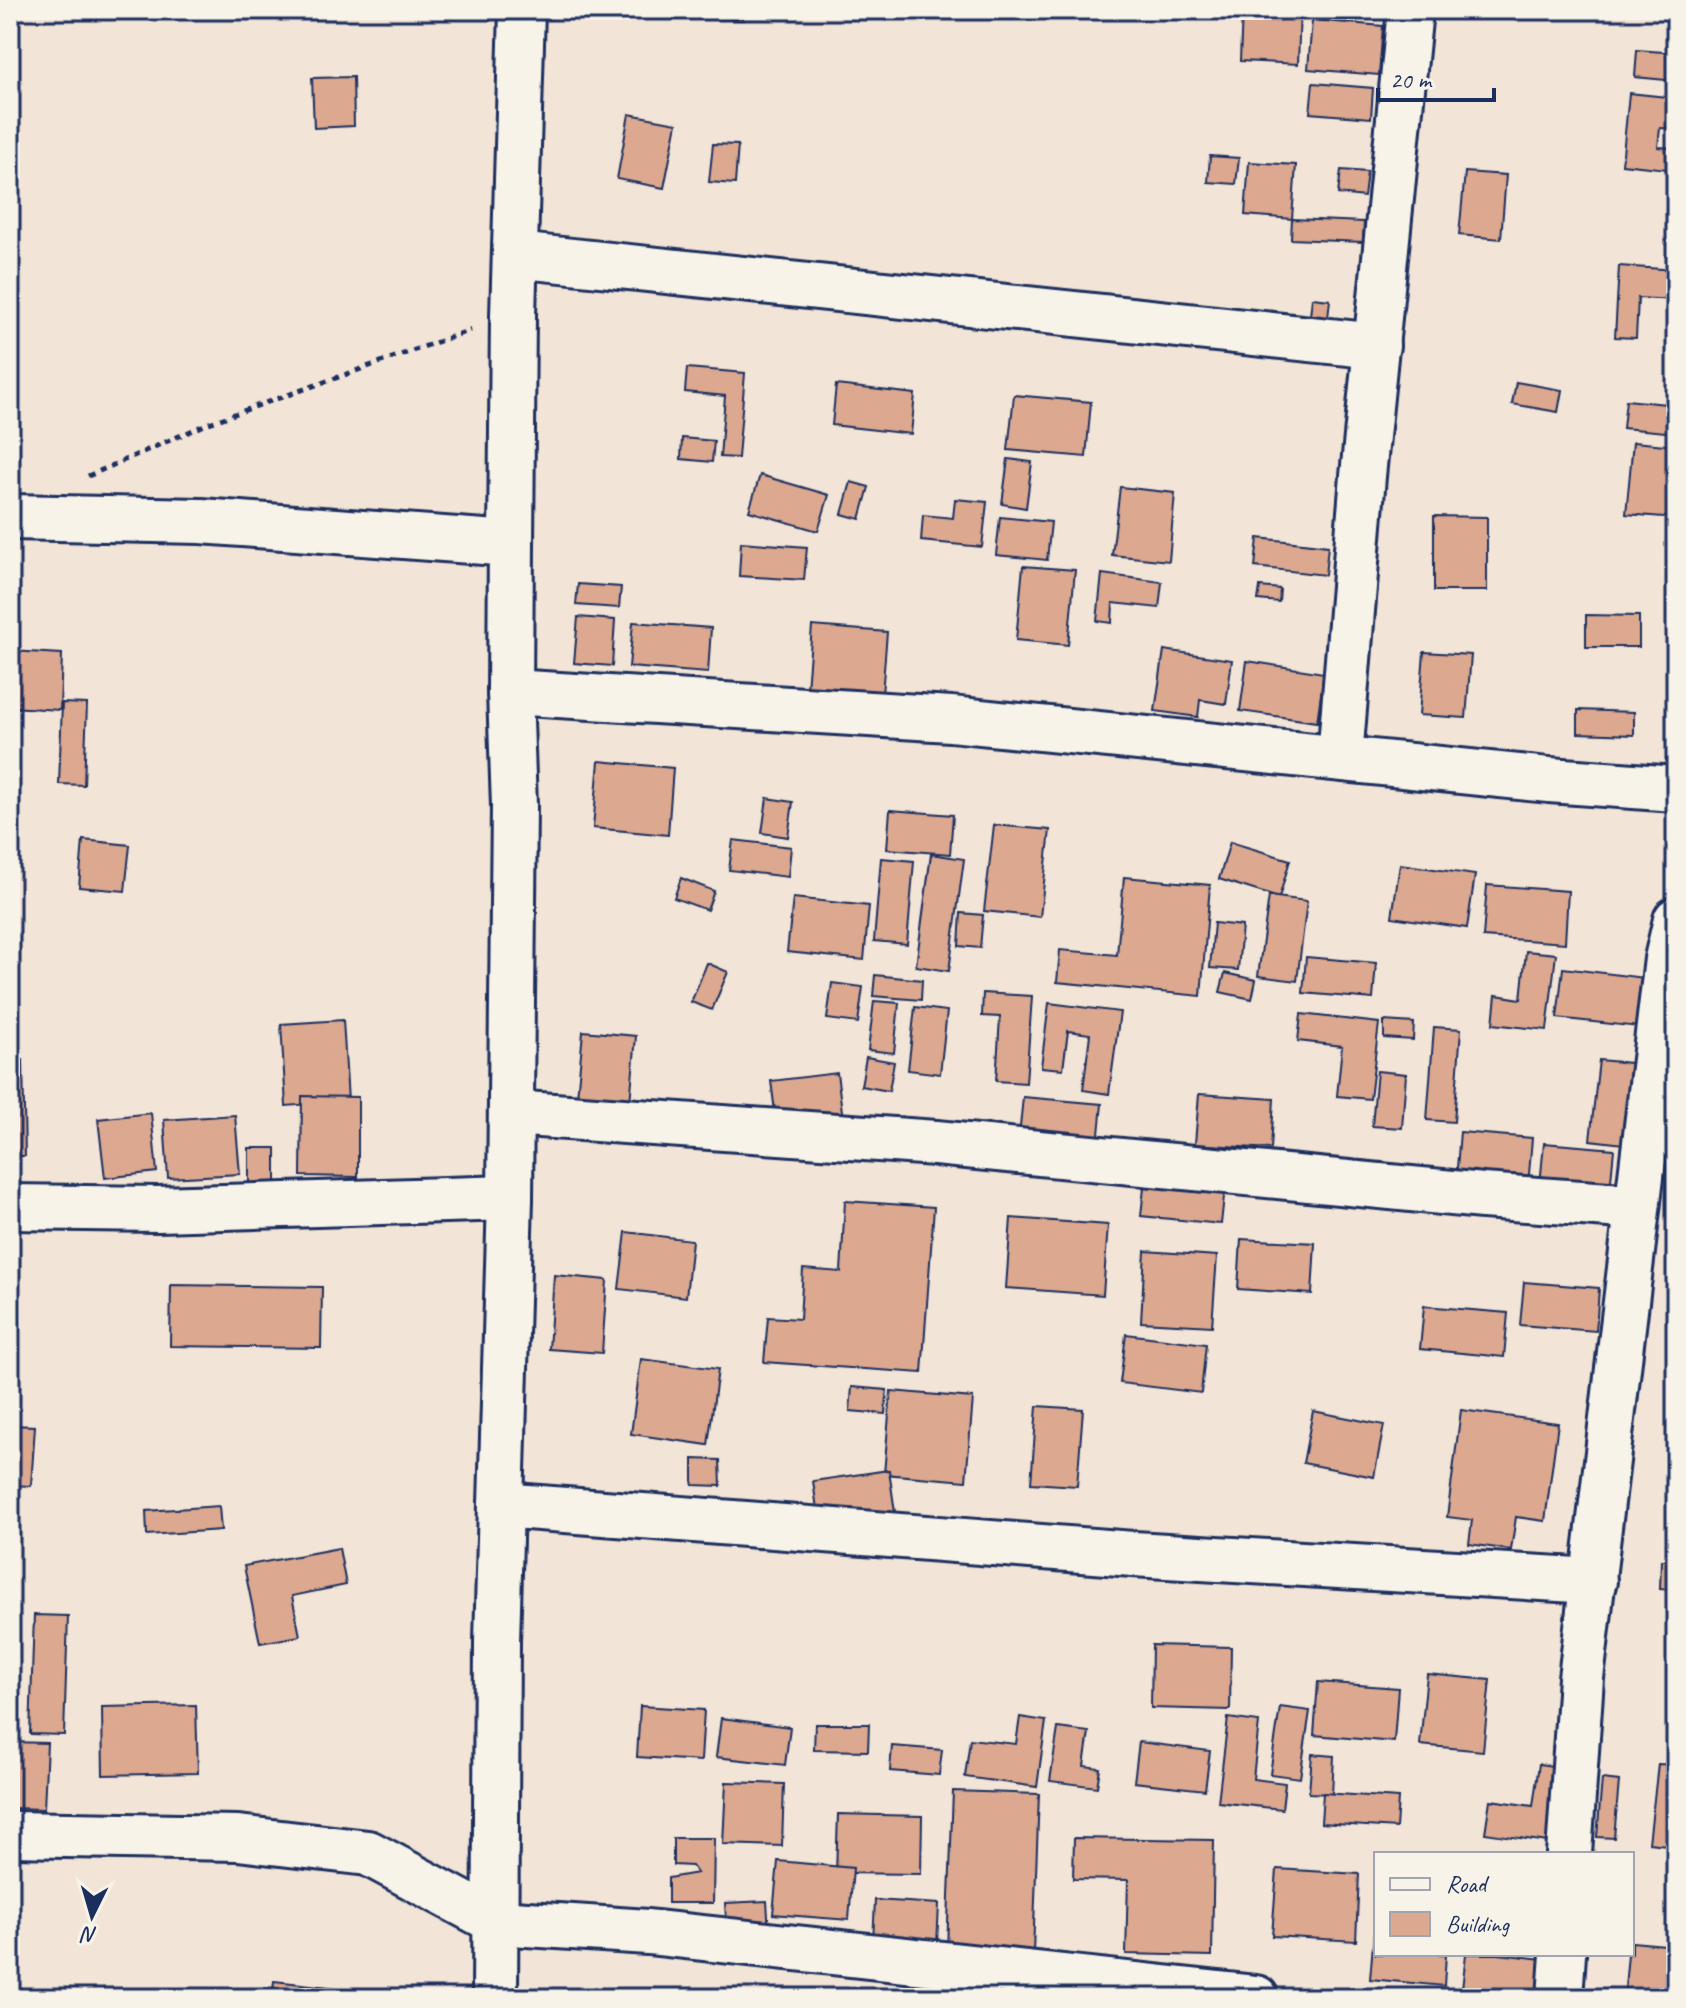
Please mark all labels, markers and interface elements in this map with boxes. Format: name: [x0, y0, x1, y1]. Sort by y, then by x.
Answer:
scale bar: [1378, 52, 1494, 102]
text: 20 m: [1390, 65, 1433, 95]
legend: [1374, 1852, 1634, 1956]
text: Road: [1446, 1869, 1490, 1899]
north arrow: [52, 1876, 132, 1956]
text: Building: [1446, 1909, 1511, 1939]
text: N: [79, 1920, 98, 1949]

